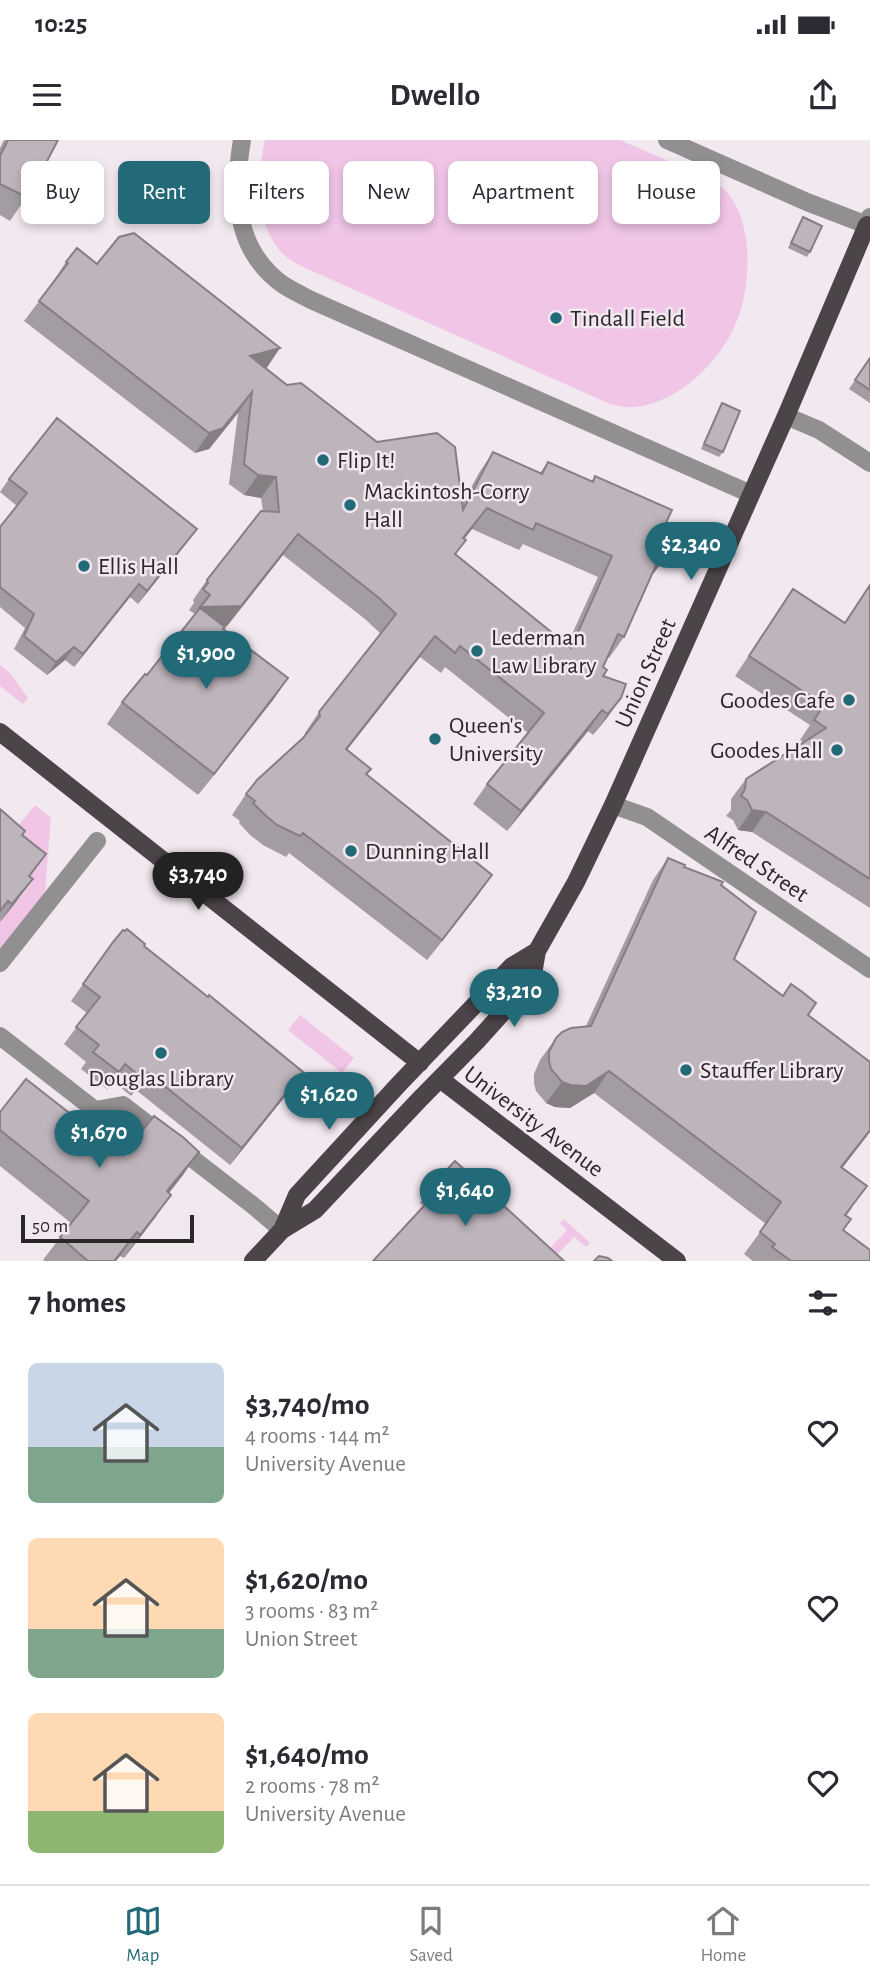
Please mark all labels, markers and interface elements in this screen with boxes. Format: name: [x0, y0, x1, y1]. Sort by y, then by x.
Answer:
text: 10:25: [35, 11, 87, 37]
icon: menu: [28, 76, 66, 114]
icon: share: [804, 76, 842, 114]
text: Dwello: [390, 79, 480, 111]
chip: Buy: [21, 161, 104, 224]
chip: Rent: [118, 161, 210, 224]
chip: Filters: [224, 161, 329, 224]
chip: New: [343, 161, 434, 224]
chip: Apartment: [448, 161, 598, 224]
chip: House: [612, 161, 720, 224]
place label: Tindall Field: [570, 307, 685, 331]
marker: Tindall Field: [548, 310, 564, 326]
place label: Flip It!: [337, 449, 395, 473]
marker: Flip It!: [315, 452, 331, 468]
place label: Mackintosh-Corry Hall: [364, 480, 530, 532]
marker: Mackintosh-Corry Hall: [342, 497, 358, 513]
pin: $2,340: [634, 522, 748, 582]
text: $2,340: [661, 533, 721, 556]
place label: Ellis Hall: [98, 555, 179, 579]
marker: Ellis Hall: [76, 558, 92, 574]
street label: Union Street: [611, 615, 681, 732]
place label: Lederman Law Library: [491, 626, 596, 678]
pin: $1,900: [149, 631, 263, 691]
text: $1,900: [177, 642, 235, 665]
marker: Lederman Law Library: [469, 643, 485, 659]
place label: Goodes Cafe: [720, 689, 835, 713]
marker: Goodes Cafe: [841, 692, 857, 708]
place label: Queen's University: [449, 714, 543, 766]
marker: Queen's University: [427, 731, 443, 747]
place label: Goodes Hall: [710, 739, 823, 763]
marker: Goodes Hall: [829, 742, 845, 758]
street label: Alfred Street: [700, 821, 813, 907]
place label: Dunning Hall: [365, 840, 490, 864]
marker: Dunning Hall: [343, 843, 359, 859]
pin: $3,740: [141, 852, 255, 912]
text: $3,740: [168, 863, 228, 886]
pin: $3,210: [457, 970, 571, 1029]
text: $3,210: [486, 980, 542, 1003]
marker: Douglas Library: [153, 1045, 169, 1061]
place label: Stauffer Library: [700, 1059, 843, 1083]
street label: University Avenue: [459, 1062, 608, 1182]
marker: Stauffer Library: [678, 1062, 694, 1078]
place label: Douglas Library: [88, 1067, 234, 1091]
pin: $1,620: [272, 1072, 386, 1132]
text: $1,620: [300, 1083, 358, 1106]
pin: $1,670: [42, 1110, 156, 1170]
text: $1,670: [71, 1121, 127, 1144]
pin: $1,640: [408, 1168, 522, 1228]
text: $1,640: [436, 1179, 494, 1202]
scale bar: [21, 1212, 194, 1244]
text: 50 m: [32, 1217, 68, 1236]
icon: filters: [804, 1284, 842, 1322]
text: 7 homes: [28, 1288, 126, 1318]
text: $3,740/mo: [245, 1390, 370, 1420]
icon: home: [84, 1391, 168, 1475]
icon: heart: [804, 1414, 842, 1452]
text: 4 rooms · 144 m²: [245, 1425, 390, 1448]
text: University Avenue: [245, 1453, 406, 1476]
text: $1,620/mo: [245, 1565, 368, 1595]
icon: home: [84, 1566, 168, 1650]
icon: heart: [804, 1589, 842, 1627]
text: 3 rooms · 83 m²: [245, 1600, 378, 1623]
text: Union Street: [245, 1628, 357, 1651]
text: $1,640/mo: [245, 1740, 369, 1770]
icon: home: [84, 1741, 168, 1825]
icon: heart: [804, 1764, 842, 1802]
text: 2 rooms · 78 m²: [245, 1775, 380, 1798]
text: University Avenue: [245, 1803, 406, 1826]
tab: Map: [124, 1902, 162, 1967]
tab: Saved: [409, 1902, 453, 1967]
tab: Home: [700, 1902, 746, 1967]

